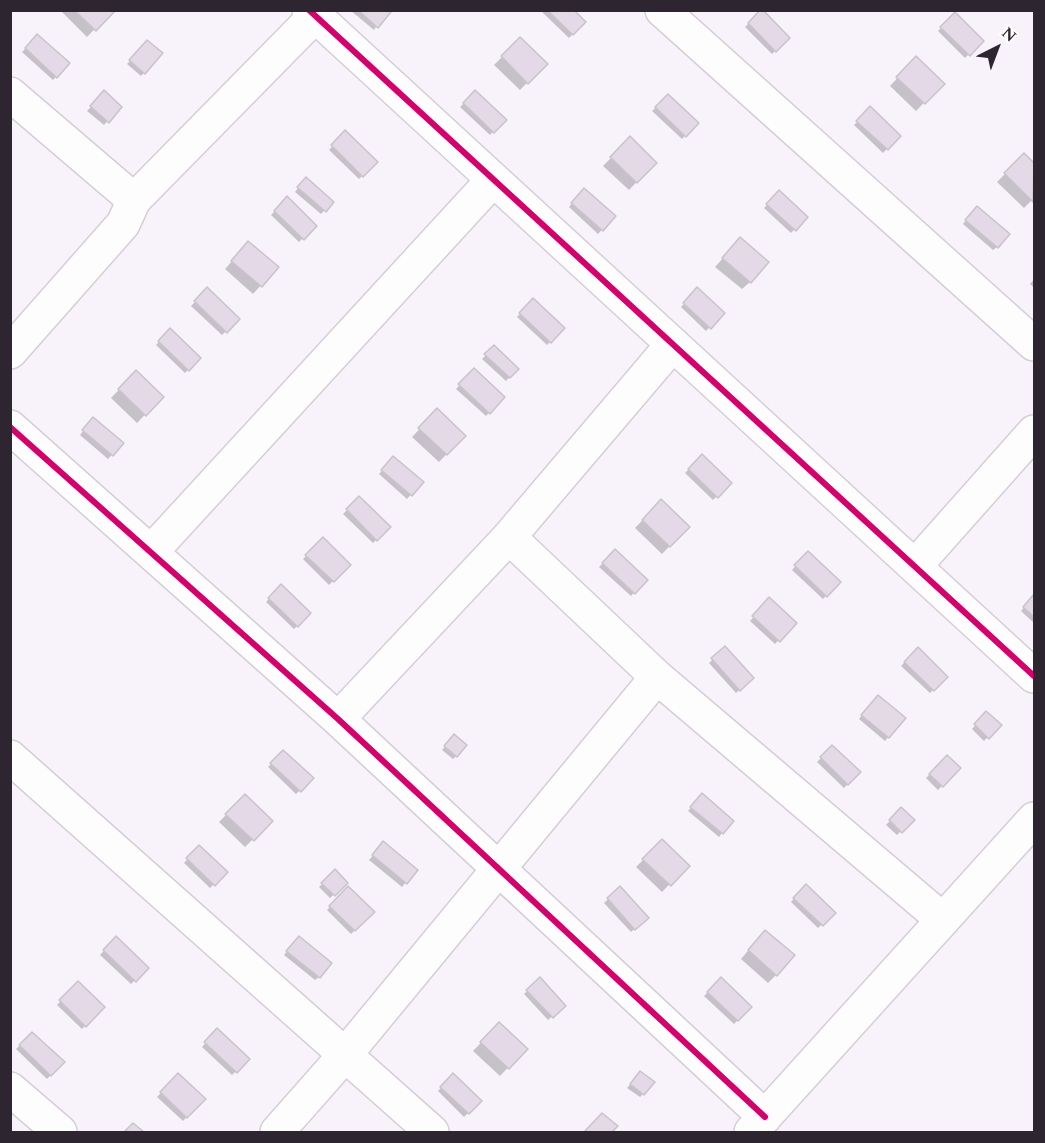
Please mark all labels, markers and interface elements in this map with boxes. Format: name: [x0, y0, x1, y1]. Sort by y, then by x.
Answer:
north arrow: [967, 18, 1027, 78]
text: N: [996, 21, 1022, 48]

